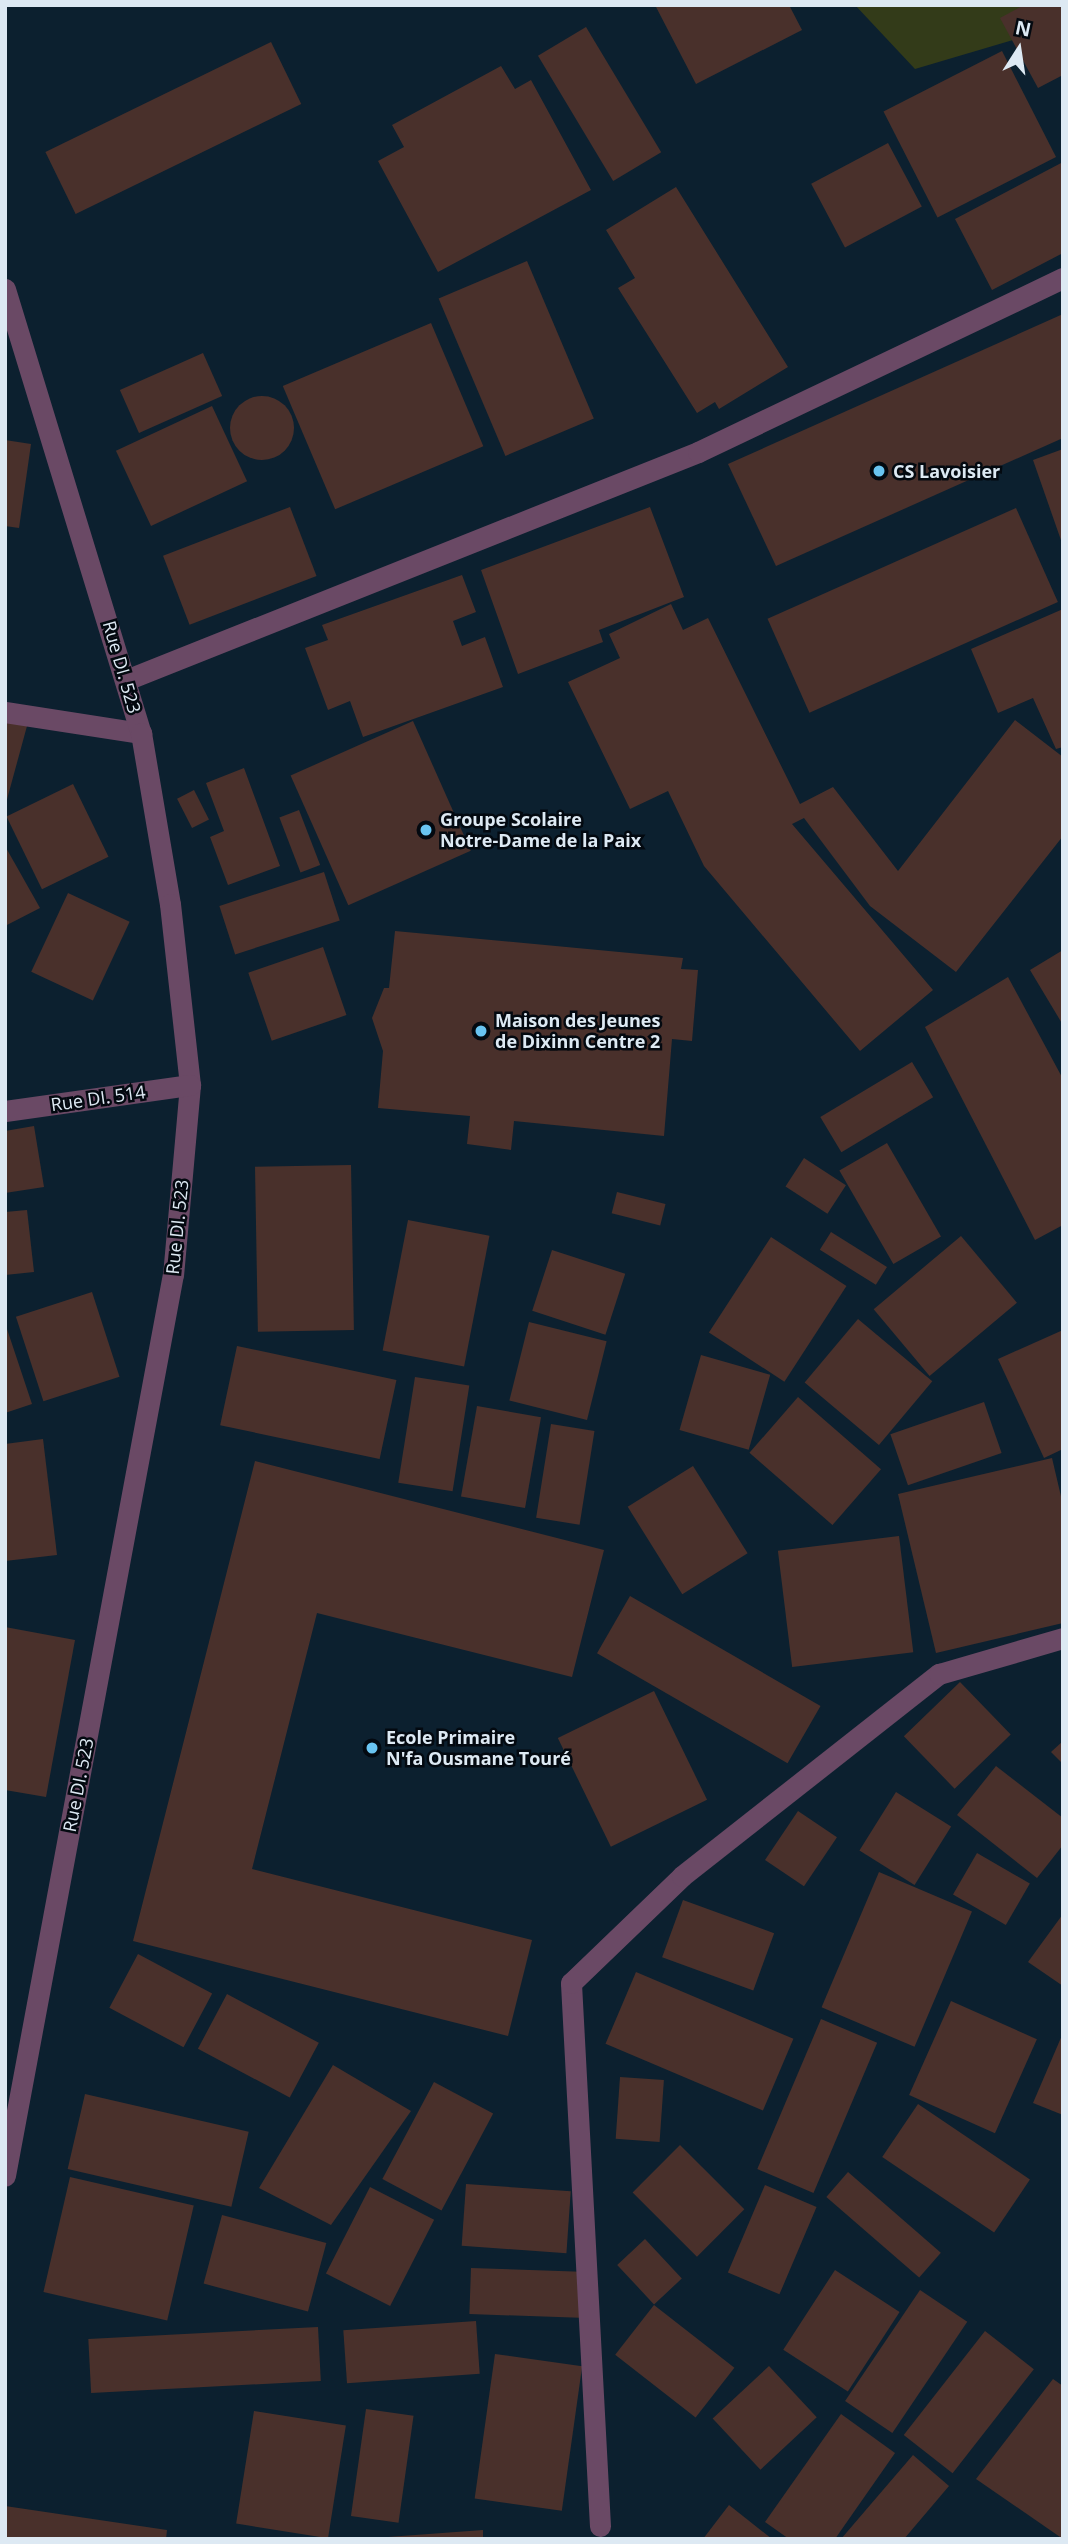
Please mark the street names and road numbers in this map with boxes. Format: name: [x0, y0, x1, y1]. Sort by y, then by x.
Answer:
street label: Rue DI. 523: [98, 618, 146, 716]
street label: Rue DI. 514: [49, 1081, 147, 1115]
street label: Rue DI. 523: [161, 1178, 193, 1276]
street label: Rue DI. 523: [58, 1736, 98, 1834]

